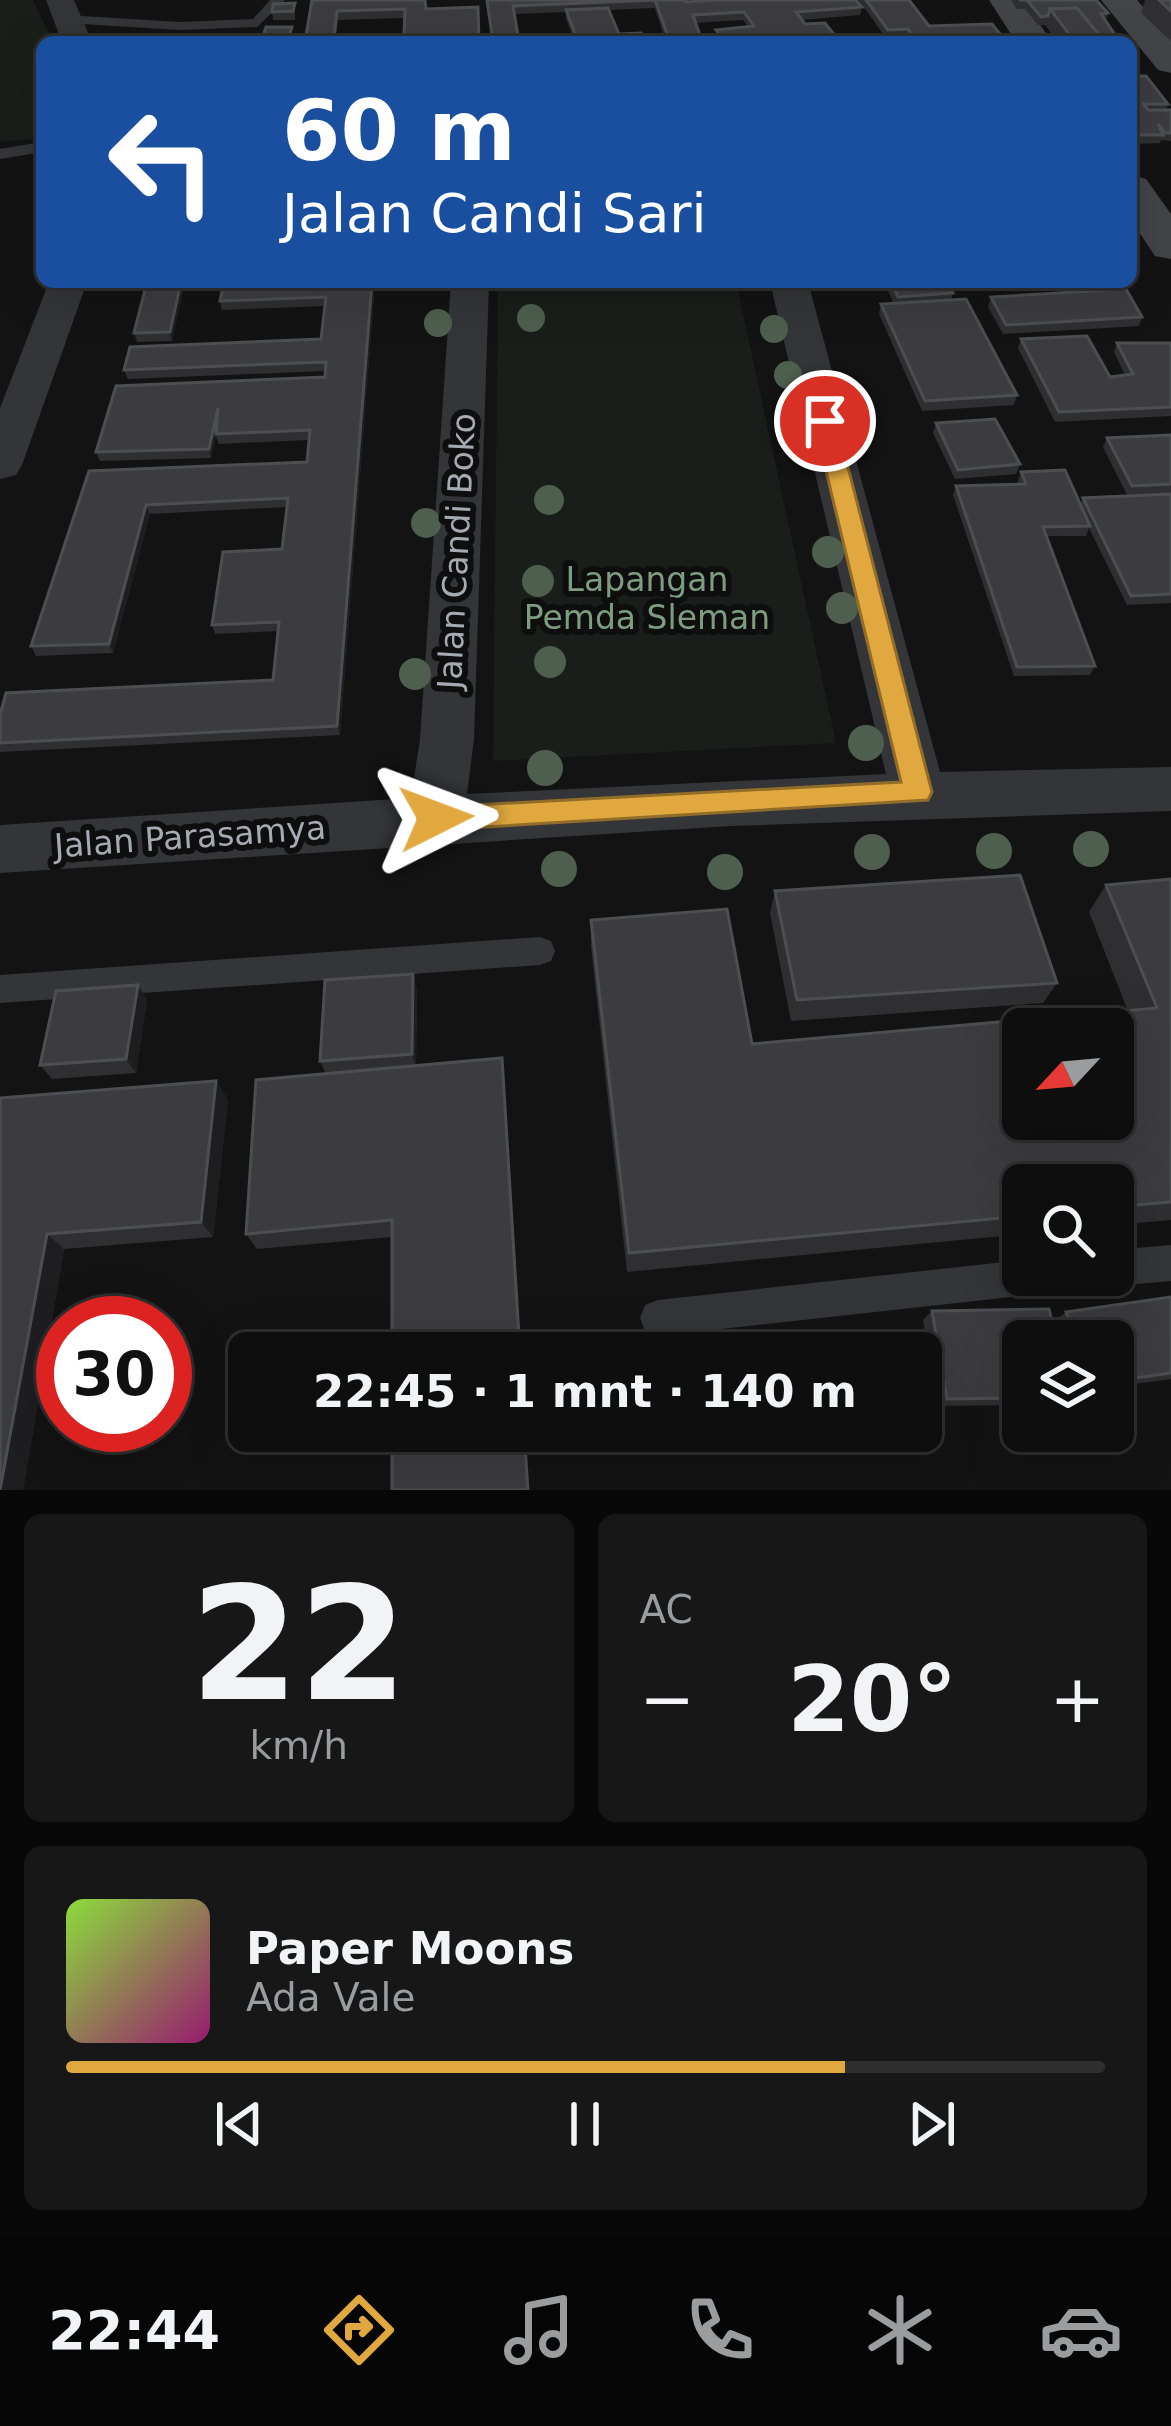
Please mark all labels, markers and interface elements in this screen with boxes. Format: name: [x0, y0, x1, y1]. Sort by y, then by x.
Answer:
text: 60 m: [282, 82, 516, 180]
icon: left: [84, 84, 240, 240]
text: Jalan Candi Sari: [282, 182, 707, 245]
pin: [774, 370, 876, 472]
icon: arrive: [792, 388, 858, 454]
street label: Jalan Candi Boko: [430, 412, 483, 692]
park label: Lapangan Pemda Sleman: [524, 560, 770, 637]
position arrow: [373, 755, 499, 881]
street label: Jalan Parasamya: [51, 808, 327, 866]
north arrow: [1002, 1008, 1134, 1140]
map controls: [1002, 1008, 1134, 1452]
button: search: [1002, 1164, 1134, 1296]
speed limit sign: 30: [36, 1296, 192, 1452]
button: layers: [1002, 1320, 1134, 1452]
text: 22:45 · 1 mnt · 140 m: [313, 1365, 857, 1418]
text: 22: [190, 1554, 407, 1736]
text: AC: [640, 1587, 693, 1632]
text: 20°: [787, 1647, 957, 1752]
text: −: [640, 1661, 695, 1738]
text: +: [1050, 1661, 1105, 1738]
text: km/h: [250, 1723, 348, 1768]
text: Paper Moons: [246, 1922, 574, 1975]
text: Ada Vale: [246, 1975, 415, 2020]
icon: previous: [206, 2091, 272, 2157]
icon: pause: [552, 2091, 618, 2157]
icon: next: [899, 2091, 965, 2157]
icon: directions: [317, 2288, 401, 2372]
icon: music: [497, 2288, 581, 2372]
icon: phone: [678, 2288, 762, 2372]
icon: climate: [858, 2288, 942, 2372]
icon: car: [1039, 2288, 1123, 2372]
text: 22:44: [48, 2299, 220, 2362]

